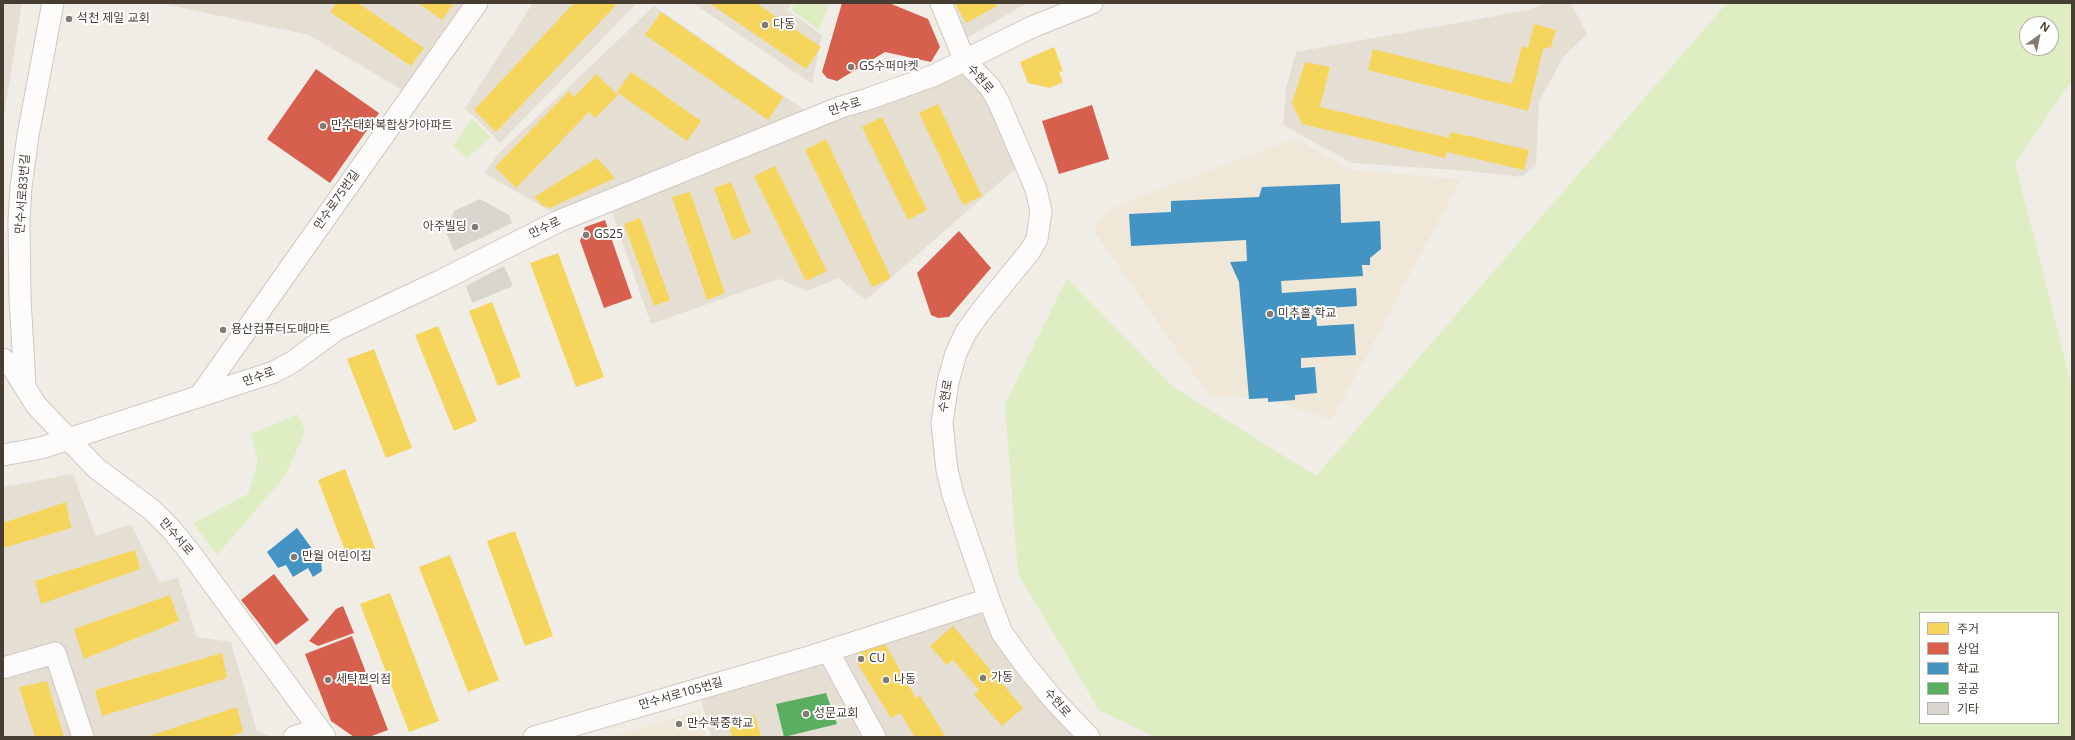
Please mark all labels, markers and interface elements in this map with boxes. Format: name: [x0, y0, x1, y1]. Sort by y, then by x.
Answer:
place label: 석천 제일 교회: [77, 12, 149, 26]
marker: 석천 제일 교회: [64, 14, 74, 24]
north arrow: [2019, 16, 2059, 56]
place label: 다동: [773, 18, 795, 32]
text: N: [2037, 18, 2053, 35]
marker: 다동: [760, 20, 770, 30]
place label: GS수퍼마켓: [859, 60, 918, 74]
marker: GS수퍼마켓: [846, 62, 856, 72]
street label: 수현로: [964, 62, 996, 96]
street label: 만수로: [827, 95, 863, 119]
place label: 만수태화복합상가아파트: [331, 119, 452, 133]
marker: 만수태화복합상가아파트: [318, 121, 328, 131]
street label: 만수서로83번길: [13, 154, 33, 234]
street label: 만수로75번길: [311, 168, 363, 232]
street label: 만수로: [527, 214, 563, 242]
place label: 아주빌딩: [423, 220, 467, 234]
marker: 아주빌딩: [470, 222, 480, 232]
place label: GS25: [594, 228, 623, 242]
marker: GS25: [581, 230, 591, 240]
place label: 미추홀 학교: [1278, 307, 1336, 321]
marker: 미추홀 학교: [1265, 309, 1275, 319]
place label: 용산컴퓨터도매마트: [231, 323, 330, 337]
marker: 용산컴퓨터도매마트: [218, 325, 228, 335]
street label: 만수로: [241, 365, 277, 389]
street label: 수현로: [936, 378, 956, 414]
street label: 만수서로: [156, 516, 196, 558]
place label: 만월 어린이집: [302, 550, 371, 564]
marker: 만월 어린이집: [289, 552, 299, 562]
legend: [1919, 612, 2059, 724]
text: 주거: [1957, 620, 1979, 637]
text: 상업: [1957, 640, 1979, 657]
place label: CU: [869, 652, 885, 666]
marker: CU: [856, 654, 866, 664]
text: 학교: [1957, 660, 1979, 677]
place label: 가동: [991, 671, 1013, 685]
place label: 세탁편의점: [336, 673, 391, 687]
place label: 나동: [894, 673, 916, 687]
marker: 가동: [978, 673, 988, 683]
marker: 세탁편의점: [323, 675, 333, 685]
street label: 만수서로105번길: [637, 675, 725, 713]
marker: 나동: [881, 675, 891, 685]
text: 공공: [1957, 680, 1979, 697]
street label: 수현로: [1041, 686, 1073, 720]
text: 기타: [1957, 700, 1979, 717]
place label: 성문교회: [814, 707, 858, 721]
marker: 성문교회: [801, 709, 811, 719]
place label: 만수북중학교: [687, 717, 753, 731]
marker: 만수북중학교: [674, 719, 684, 729]

